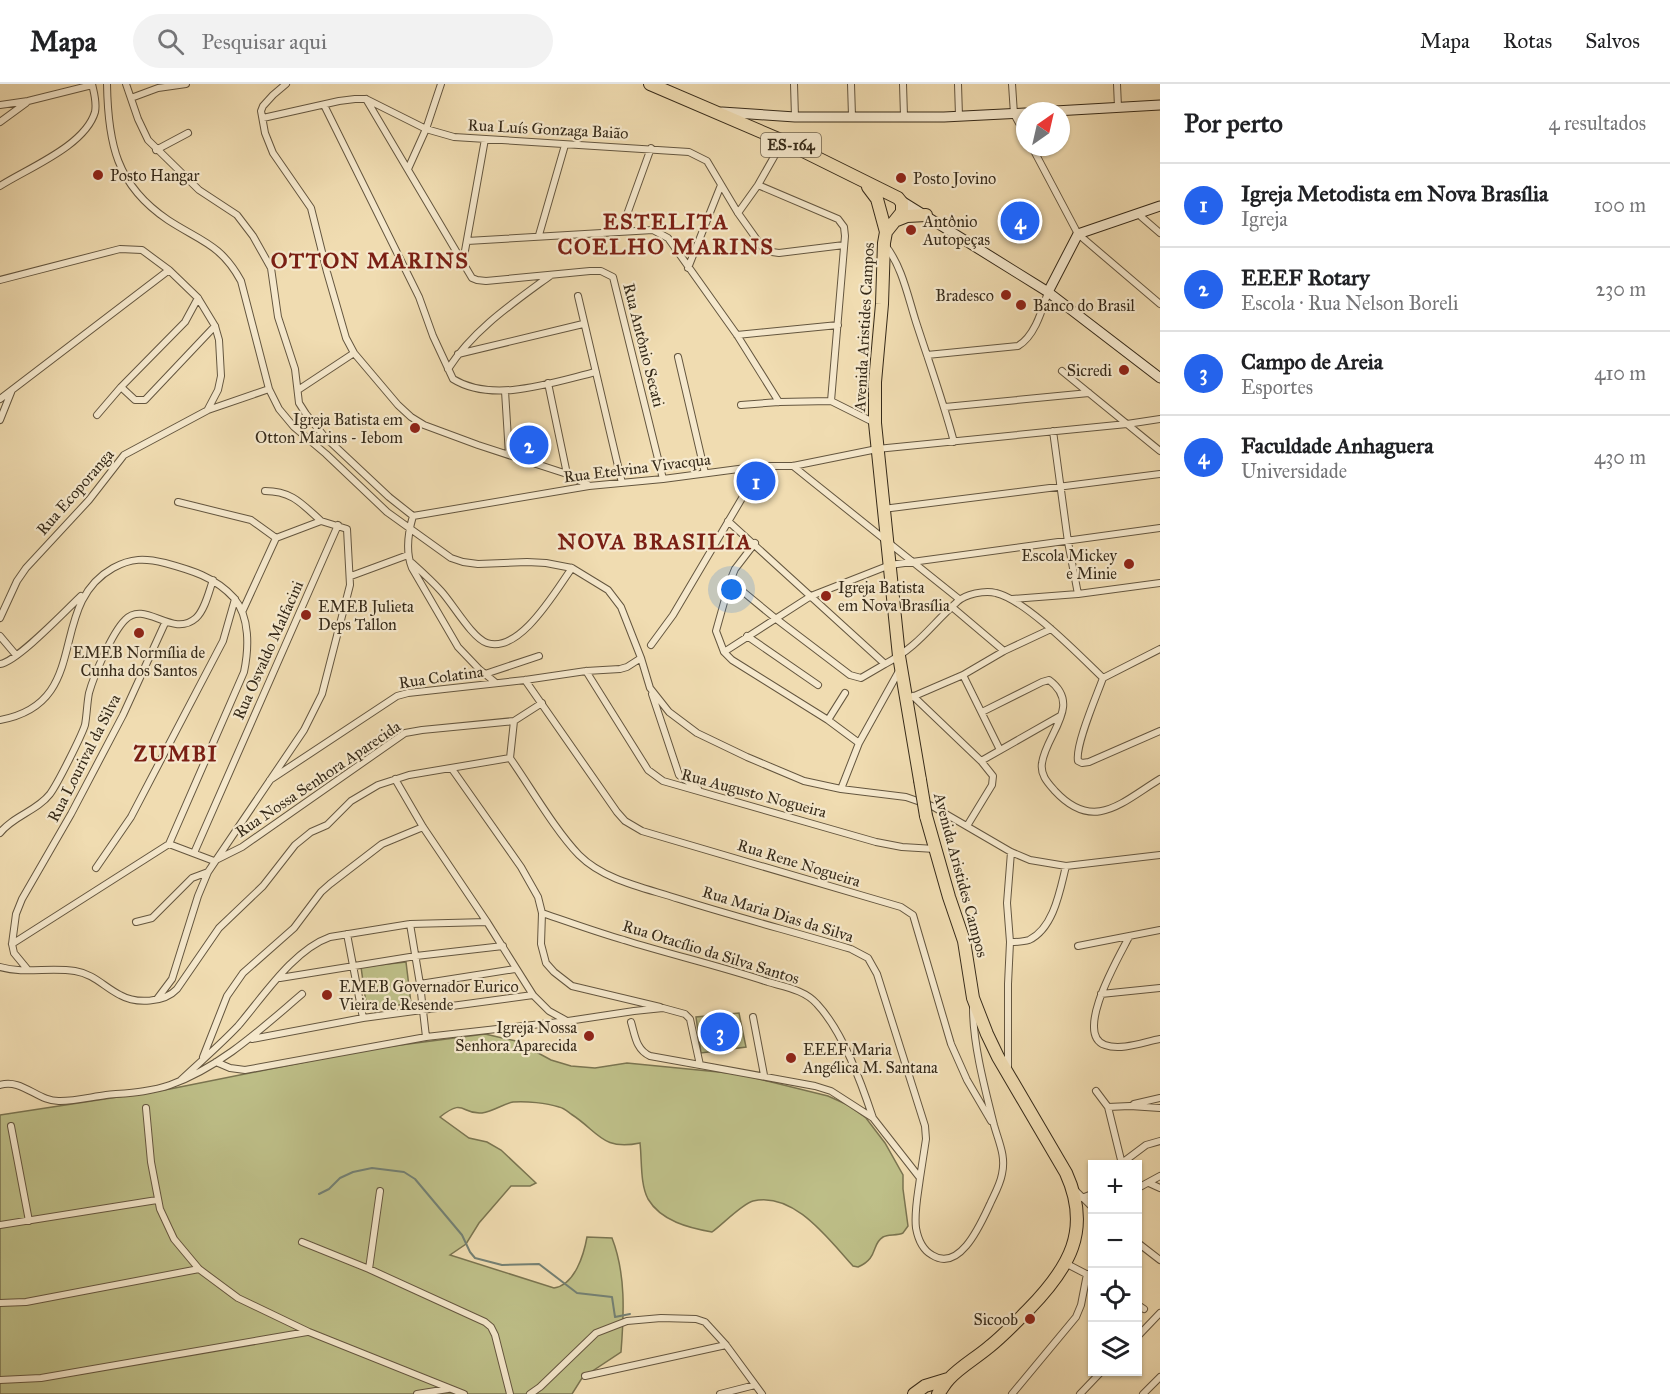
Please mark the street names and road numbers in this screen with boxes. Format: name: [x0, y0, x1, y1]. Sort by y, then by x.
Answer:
street label: Rua Luís Gonzaga Baião: [467, 115, 629, 144]
road number: ES-164: [761, 133, 821, 157]
street label: Avenida Aristides Campos: [850, 242, 878, 413]
street label: Rua Antônio Secati: [619, 281, 669, 410]
street label: Rua Ecoporanga: [32, 445, 119, 540]
street label: Rua Etelvina Vivacqua: [562, 450, 712, 487]
street label: Rua Osvaldo Malfacini: [229, 577, 307, 722]
street label: Rua Colatina: [397, 662, 485, 692]
street label: Rua Lourival da Silva: [43, 691, 125, 825]
street label: Rua Nossa Senhora Aparecida: [232, 717, 404, 841]
street label: Rua Augusto Nogueira: [679, 764, 829, 823]
street label: Avenida Aristides Campos: [930, 790, 992, 960]
street label: Rua Rene Nogueira: [735, 835, 863, 892]
street label: Rua Maria Dias da Silva: [700, 882, 856, 946]
street label: Rua Otacílio da Silva Santos: [620, 916, 802, 988]

